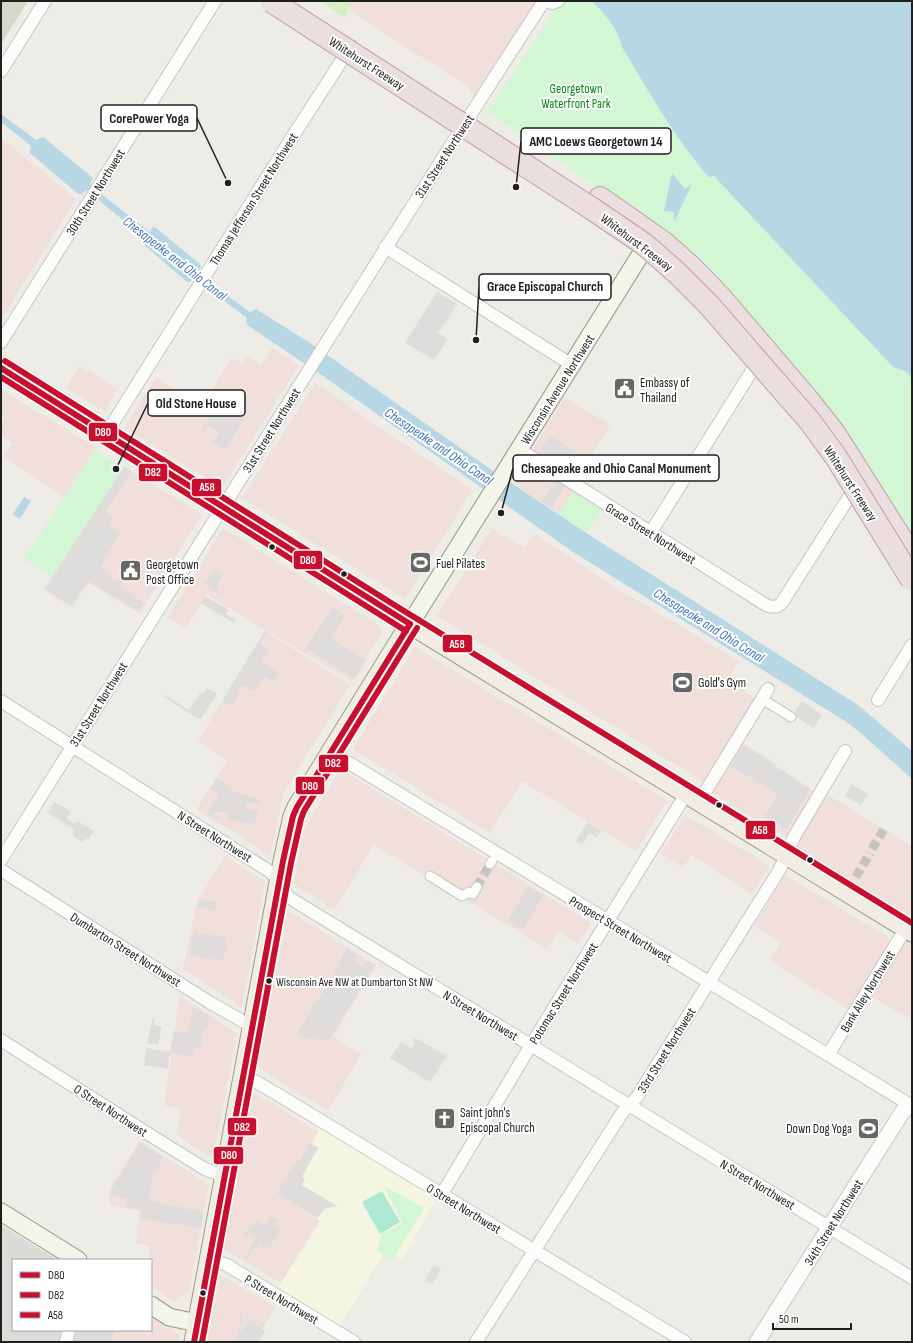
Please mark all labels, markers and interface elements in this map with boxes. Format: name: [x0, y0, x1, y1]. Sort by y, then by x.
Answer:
street label: Whitehurst Freeway: [326, 34, 407, 94]
park label: Georgetown Waterfront Park: [541, 81, 611, 112]
callout: CorePower Yoga: [101, 105, 197, 131]
text: CorePower Yoga: [109, 110, 189, 127]
street label: 31st Street Northwest: [412, 112, 478, 201]
callout: AMC Loews Georgetown 14: [521, 128, 671, 154]
street label: Thomas Jefferson Street Northwest: [206, 130, 301, 269]
text: AMC Loews Georgetown 14: [528, 133, 663, 150]
street label: 30th Street Northwest: [63, 146, 129, 239]
street label: Whitehurst Freeway: [597, 210, 676, 275]
water label: Chesapeake and Ohio Canal: [119, 213, 230, 304]
callout: Grace Episcopal Church: [479, 274, 611, 300]
text: Grace Episcopal Church: [487, 278, 603, 295]
street label: Wisconsin Avenue Northwest: [517, 332, 598, 448]
place label: Embassy of Thailand: [640, 375, 690, 406]
public building icon: Embassy of Thailand: [612, 376, 638, 402]
street label: 31st Street Northwest: [239, 385, 304, 476]
callout: Old Stone House: [148, 390, 245, 416]
text: Old Stone House: [156, 395, 236, 412]
water label: Chesapeake and Ohio Canal: [381, 404, 496, 489]
line badge: D80: [88, 422, 118, 442]
text: D80: [95, 426, 111, 439]
street label: Whitehurst Freeway: [820, 443, 880, 524]
callout: Chesapeake and Ohio Canal Monument: [513, 455, 719, 481]
text: Chesapeake and Ohio Canal Monument: [521, 460, 711, 477]
line badge: D82: [138, 463, 168, 482]
text: D82: [145, 466, 161, 479]
line badge: A58: [191, 478, 222, 497]
text: A58: [198, 481, 215, 494]
street label: Grace Street Northwest: [602, 500, 699, 568]
unlabelled marker: [267, 542, 277, 552]
line badge: D80: [293, 550, 323, 570]
sports icon: Fuel Pilates: [408, 550, 434, 576]
text: D80: [300, 554, 316, 567]
place label: Fuel Pilates: [436, 556, 485, 572]
place label: Georgetown Post Office: [146, 557, 199, 588]
public building icon: Georgetown Post Office: [118, 558, 144, 584]
unlabelled marker: [339, 569, 349, 579]
water label: Chesapeake and Ohio Canal: [650, 585, 767, 666]
line badge: A58: [442, 634, 473, 653]
text: A58: [448, 638, 465, 651]
street label: 31st Street Northwest: [66, 659, 131, 750]
sports icon: Gold's Gym: [669, 669, 695, 695]
place label: Gold's Gym: [698, 675, 746, 691]
line badge: D82: [318, 754, 349, 773]
text: D82: [325, 757, 341, 770]
line badge: D80: [295, 776, 325, 795]
text: D80: [302, 780, 318, 793]
unlabelled marker: [714, 800, 724, 810]
street label: N Street Northwest: [174, 808, 255, 866]
line badge: A58: [745, 820, 776, 840]
text: A58: [751, 824, 768, 837]
unlabelled marker: [805, 855, 815, 865]
street label: Prospect Street Northwest: [566, 893, 675, 967]
street label: Dumbarton Street Northwest: [67, 909, 184, 990]
street label: Potomac Street Northwest: [526, 940, 602, 1047]
street label: Bank Alley Northwest: [837, 948, 899, 1035]
place label: Wisconsin Ave NW at Dumbarton St NW: [276, 975, 433, 990]
marker: Wisconsin Ave NW at Dumbarton St NW: [264, 976, 274, 986]
street label: N Street Northwest: [440, 987, 521, 1045]
street label: 33rd Street Northwest: [634, 1005, 700, 1096]
street label: O Street Northwest: [71, 1081, 150, 1141]
place label: Saint John's Episcopal Church: [460, 1105, 535, 1136]
church icon: Saint John's Episcopal Church: [432, 1106, 458, 1132]
sports icon: Down Dog Yoga: [855, 1115, 881, 1141]
line badge: D82: [227, 1117, 257, 1136]
text: D82: [234, 1121, 250, 1134]
place label: Down Dog Yoga: [786, 1121, 852, 1137]
line badge: D80: [213, 1146, 244, 1165]
text: D80: [221, 1149, 237, 1162]
street label: N Street Northwest: [717, 1156, 798, 1214]
street label: 34th Street Northwest: [801, 1176, 867, 1269]
street label: O Street Northwest: [423, 1180, 504, 1237]
legend: [12, 1259, 152, 1331]
text: D80: [48, 1268, 65, 1283]
street label: P Street Northwest: [242, 1271, 321, 1328]
text: D82: [48, 1288, 64, 1303]
unlabelled marker: [198, 1288, 208, 1298]
scale bar: [773, 1305, 851, 1331]
text: A58: [47, 1308, 63, 1323]
text: 50 m: [779, 1312, 799, 1327]

